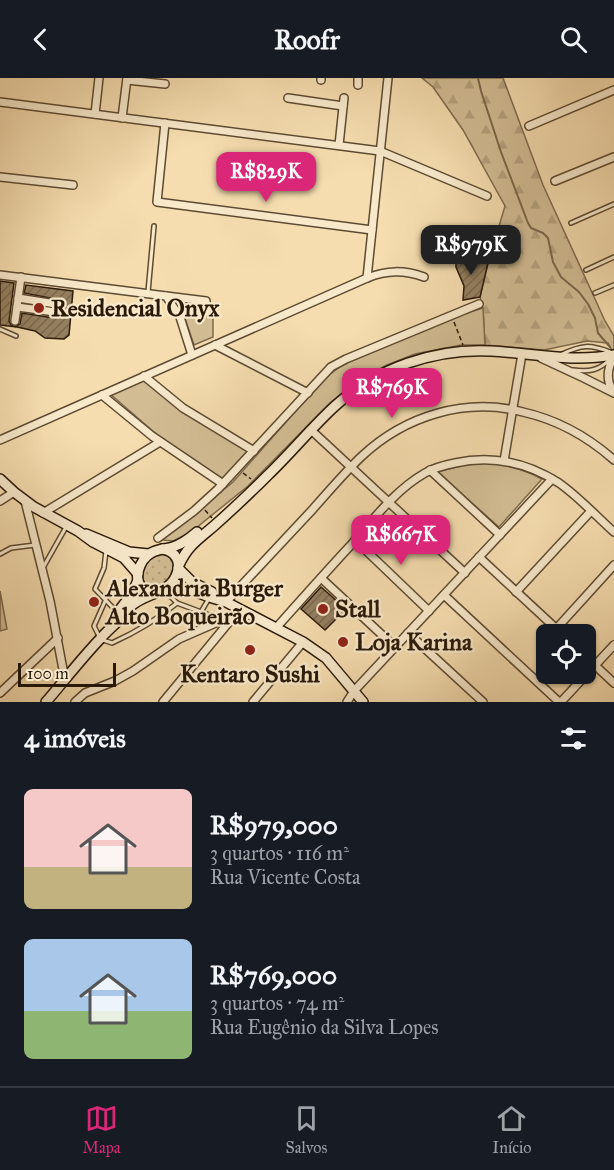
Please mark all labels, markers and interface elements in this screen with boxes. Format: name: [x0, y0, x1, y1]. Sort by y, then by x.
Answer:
icon: back: [24, 23, 57, 56]
text: Roofr: [274, 23, 340, 56]
icon: search: [557, 23, 590, 56]
pin: R$829K: [217, 152, 315, 203]
text: R$829K: [230, 159, 302, 183]
pin: R$979K: [422, 225, 520, 276]
text: R$979K: [435, 232, 507, 256]
place label: Residencial Onyx: [51, 293, 220, 323]
marker: Residencial Onyx: [32, 301, 46, 315]
pin: R$769K: [343, 368, 441, 419]
text: R$769K: [356, 375, 428, 399]
pin: R$667K: [352, 515, 450, 566]
text: R$667K: [365, 522, 437, 546]
place label: Alexandria Burger Alto Boqueirão: [104, 573, 284, 631]
place label: Stall: [335, 594, 381, 624]
marker: Alexandria Burger Alto Boqueirão: [87, 595, 101, 609]
marker: Stall: [316, 602, 330, 616]
map controls: [536, 624, 596, 684]
button: locate: [536, 624, 596, 684]
place label: Loja Karina: [355, 627, 473, 657]
marker: Loja Karina: [336, 635, 350, 649]
marker: Kentaro Sushi: [243, 643, 257, 657]
place label: Kentaro Sushi: [180, 659, 320, 689]
scale bar: [18, 660, 116, 688]
text: 100 m: [27, 664, 69, 683]
text: 4 imóveis: [24, 722, 126, 754]
icon: filters: [557, 722, 590, 755]
text: R$979,000: [210, 809, 338, 841]
icon: home: [72, 813, 144, 885]
text: 3 quartos · 116 m²: [210, 841, 349, 865]
text: Rua Vicente Costa: [210, 865, 361, 889]
text: R$769,000: [210, 959, 337, 991]
icon: home: [72, 963, 144, 1035]
text: 3 quartos · 74 m²: [210, 991, 344, 1015]
text: Rua Eugênio da Silva Lopes: [210, 1015, 439, 1039]
tab: Mapa: [83, 1102, 121, 1157]
tab: Salvos: [286, 1102, 327, 1157]
tab: Início: [492, 1102, 531, 1157]

